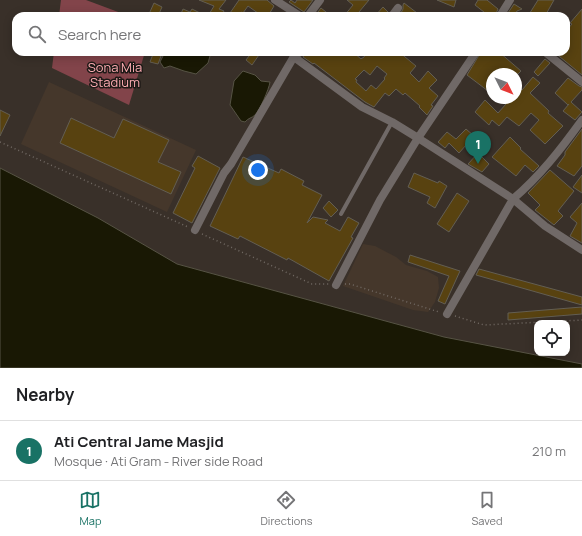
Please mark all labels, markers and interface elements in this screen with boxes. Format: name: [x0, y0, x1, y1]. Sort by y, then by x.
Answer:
search box: [12, 12, 570, 56]
icon: search: [26, 23, 48, 45]
text: Search here: [58, 24, 141, 45]
park label: Sona Mia Stadium: [88, 58, 142, 91]
north arrow: [486, 68, 522, 104]
pin: 1: [465, 131, 491, 164]
your location: [248, 160, 268, 180]
map controls: [534, 320, 570, 356]
button: locate: [534, 320, 570, 356]
text: Nearby: [16, 383, 74, 406]
text: Ati Central Jame Masjid: [54, 431, 224, 452]
text: 1: [26, 442, 32, 460]
text: 210 m: [532, 442, 566, 460]
text: Mosque · Ati Gram - River side Road: [54, 452, 263, 470]
tab: Map: [79, 489, 101, 528]
tab: Directions: [260, 489, 313, 528]
tab: Saved: [472, 489, 503, 528]

